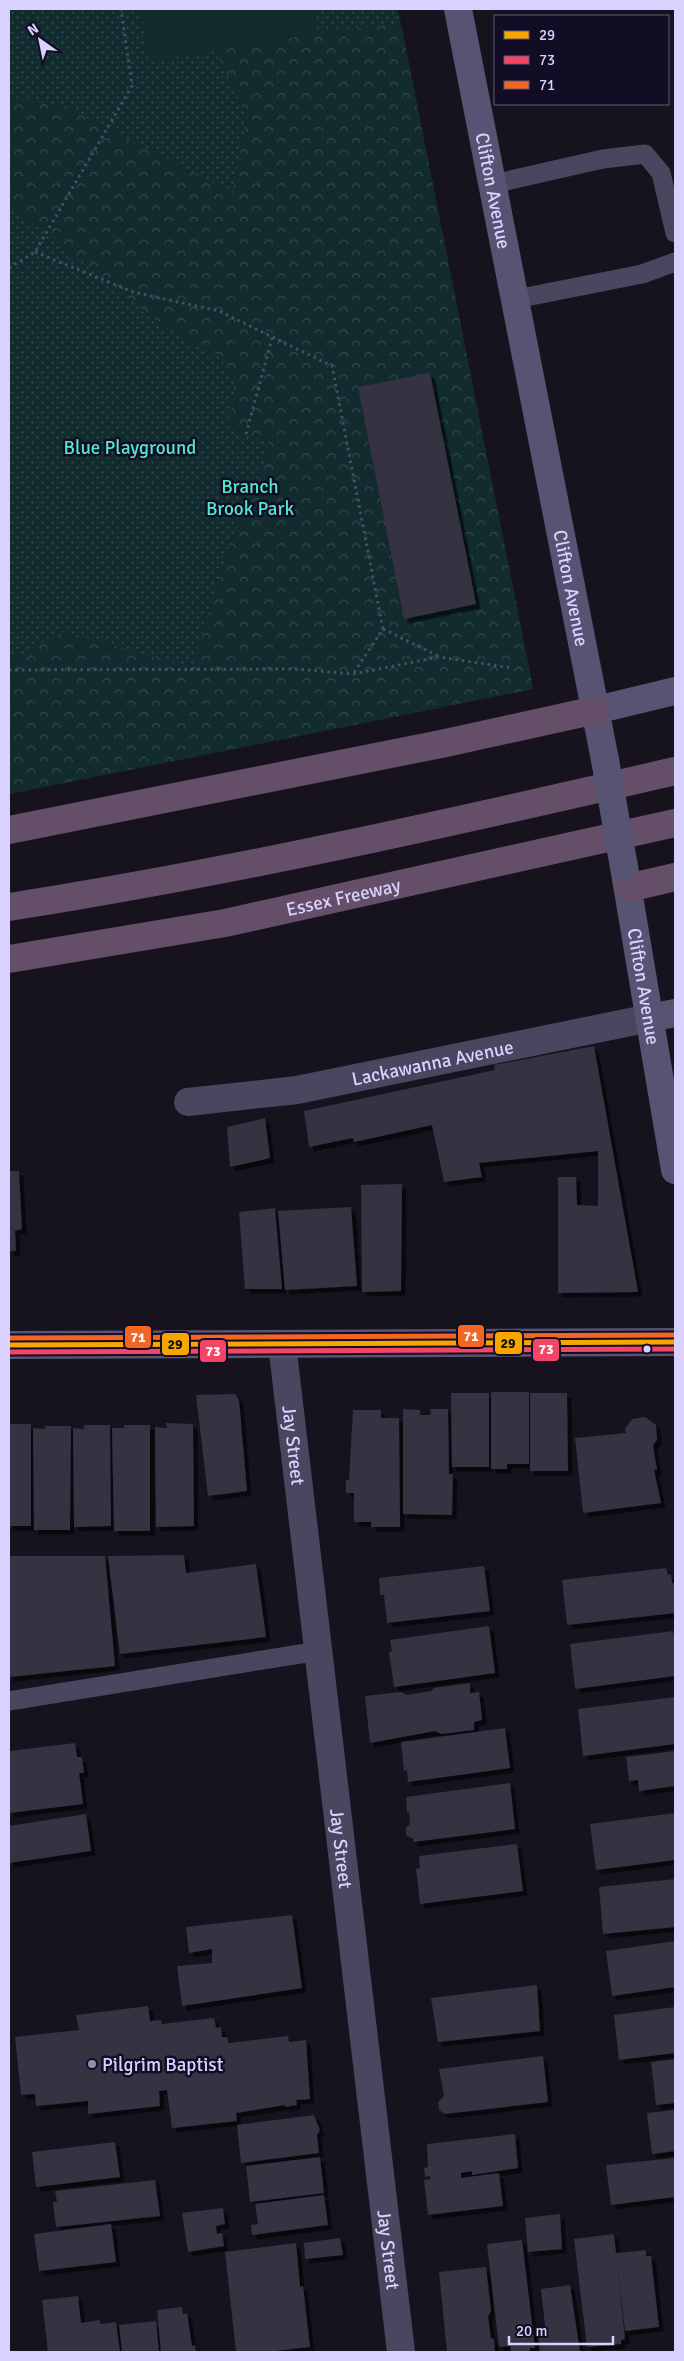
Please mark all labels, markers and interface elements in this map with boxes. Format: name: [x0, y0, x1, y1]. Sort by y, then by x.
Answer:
north arrow: [15, 15, 65, 65]
legend: [494, 15, 669, 105]
text: N: [24, 20, 42, 39]
text: 29: [539, 26, 555, 44]
text: 73: [539, 51, 555, 69]
text: 71: [539, 76, 555, 94]
street label: Clifton Avenue: [469, 130, 516, 251]
park label: Blue Playground: [64, 436, 196, 460]
park label: Branch Brook Park: [206, 475, 294, 521]
street label: Clifton Avenue: [547, 528, 593, 649]
street label: Essex Freeway: [284, 873, 403, 922]
street label: Clifton Avenue: [621, 926, 665, 1047]
street label: Lackawanna Avenue: [350, 1035, 516, 1092]
line badge: 71: [457, 1324, 485, 1348]
line badge: 71: [124, 1325, 152, 1349]
text: 71: [463, 1328, 479, 1345]
text: 71: [130, 1329, 146, 1346]
line badge: 29: [494, 1331, 523, 1355]
line badge: 29: [161, 1332, 190, 1356]
text: 29: [500, 1335, 516, 1352]
text: 29: [167, 1336, 183, 1353]
line badge: 73: [532, 1338, 560, 1362]
line badge: 73: [199, 1339, 227, 1363]
text: 73: [538, 1341, 554, 1358]
text: 73: [205, 1343, 221, 1360]
unlabelled marker: [642, 1344, 652, 1354]
street label: Jay Street: [276, 1404, 310, 1487]
street label: Jay Street: [324, 1807, 357, 1890]
place label: Pilgrim Baptist: [102, 2053, 224, 2077]
marker: Pilgrim Baptist: [86, 2058, 98, 2070]
street label: Jay Street: [371, 2209, 405, 2291]
scale bar: [509, 2314, 613, 2346]
text: 20 m: [516, 2322, 547, 2340]

